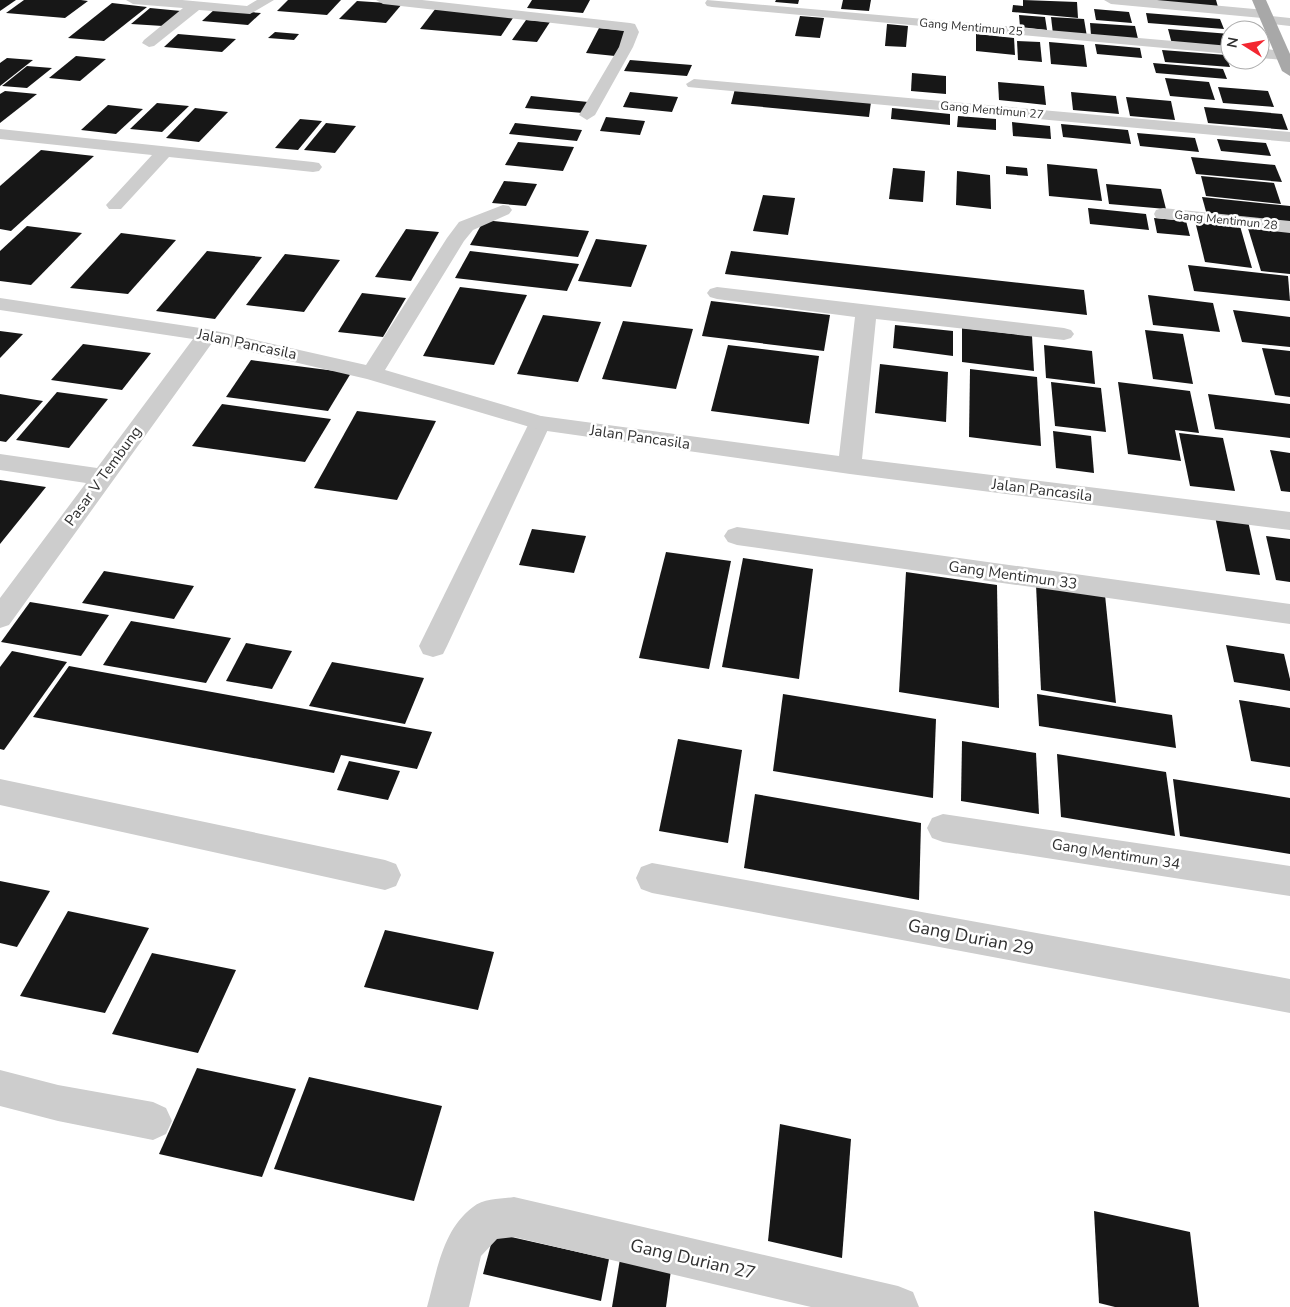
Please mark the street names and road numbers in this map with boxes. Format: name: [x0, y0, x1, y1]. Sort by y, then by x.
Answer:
street label: Gang Mentimun 25: [919, 15, 1023, 39]
street label: Gang Mentimun 27: [940, 98, 1044, 122]
street label: Gang Mentimun 28: [1174, 207, 1278, 233]
street label: Jalan Pancasila: [194, 323, 299, 364]
street label: Jalan Pancasila: [588, 420, 691, 454]
street label: Pasar V Tembung: [60, 422, 146, 530]
street label: Jalan Pancasila: [990, 474, 1093, 506]
street label: Gang Mentimun 33: [947, 556, 1079, 594]
street label: Gang Mentimun 34: [1050, 834, 1182, 874]
street label: Gang Durian 29: [906, 913, 1036, 961]
street label: Gang Durian 27: [628, 1233, 758, 1285]

